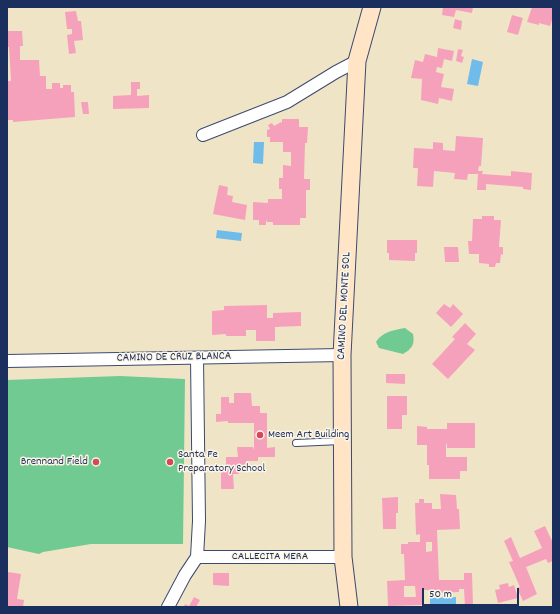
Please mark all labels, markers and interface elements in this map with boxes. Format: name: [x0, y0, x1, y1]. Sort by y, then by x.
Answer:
street label: CAMINO DEL MONTE SOL: [335, 252, 355, 360]
street label: CAMINO DE CRUZ BLANCA: [117, 350, 231, 366]
place label: Meem Art Building: [268, 428, 349, 442]
marker: Meem Art Building: [255, 430, 265, 440]
place label: Santa Fe Preparatory School: [178, 448, 265, 476]
place label: Brennand Field: [21, 455, 88, 469]
marker: Brennand Field: [91, 457, 101, 467]
marker: Santa Fe Preparatory School: [165, 457, 175, 467]
street label: CALLECITA MERA: [232, 550, 308, 564]
scale bar: [424, 580, 521, 606]
text: 50 m: [429, 586, 452, 603]

